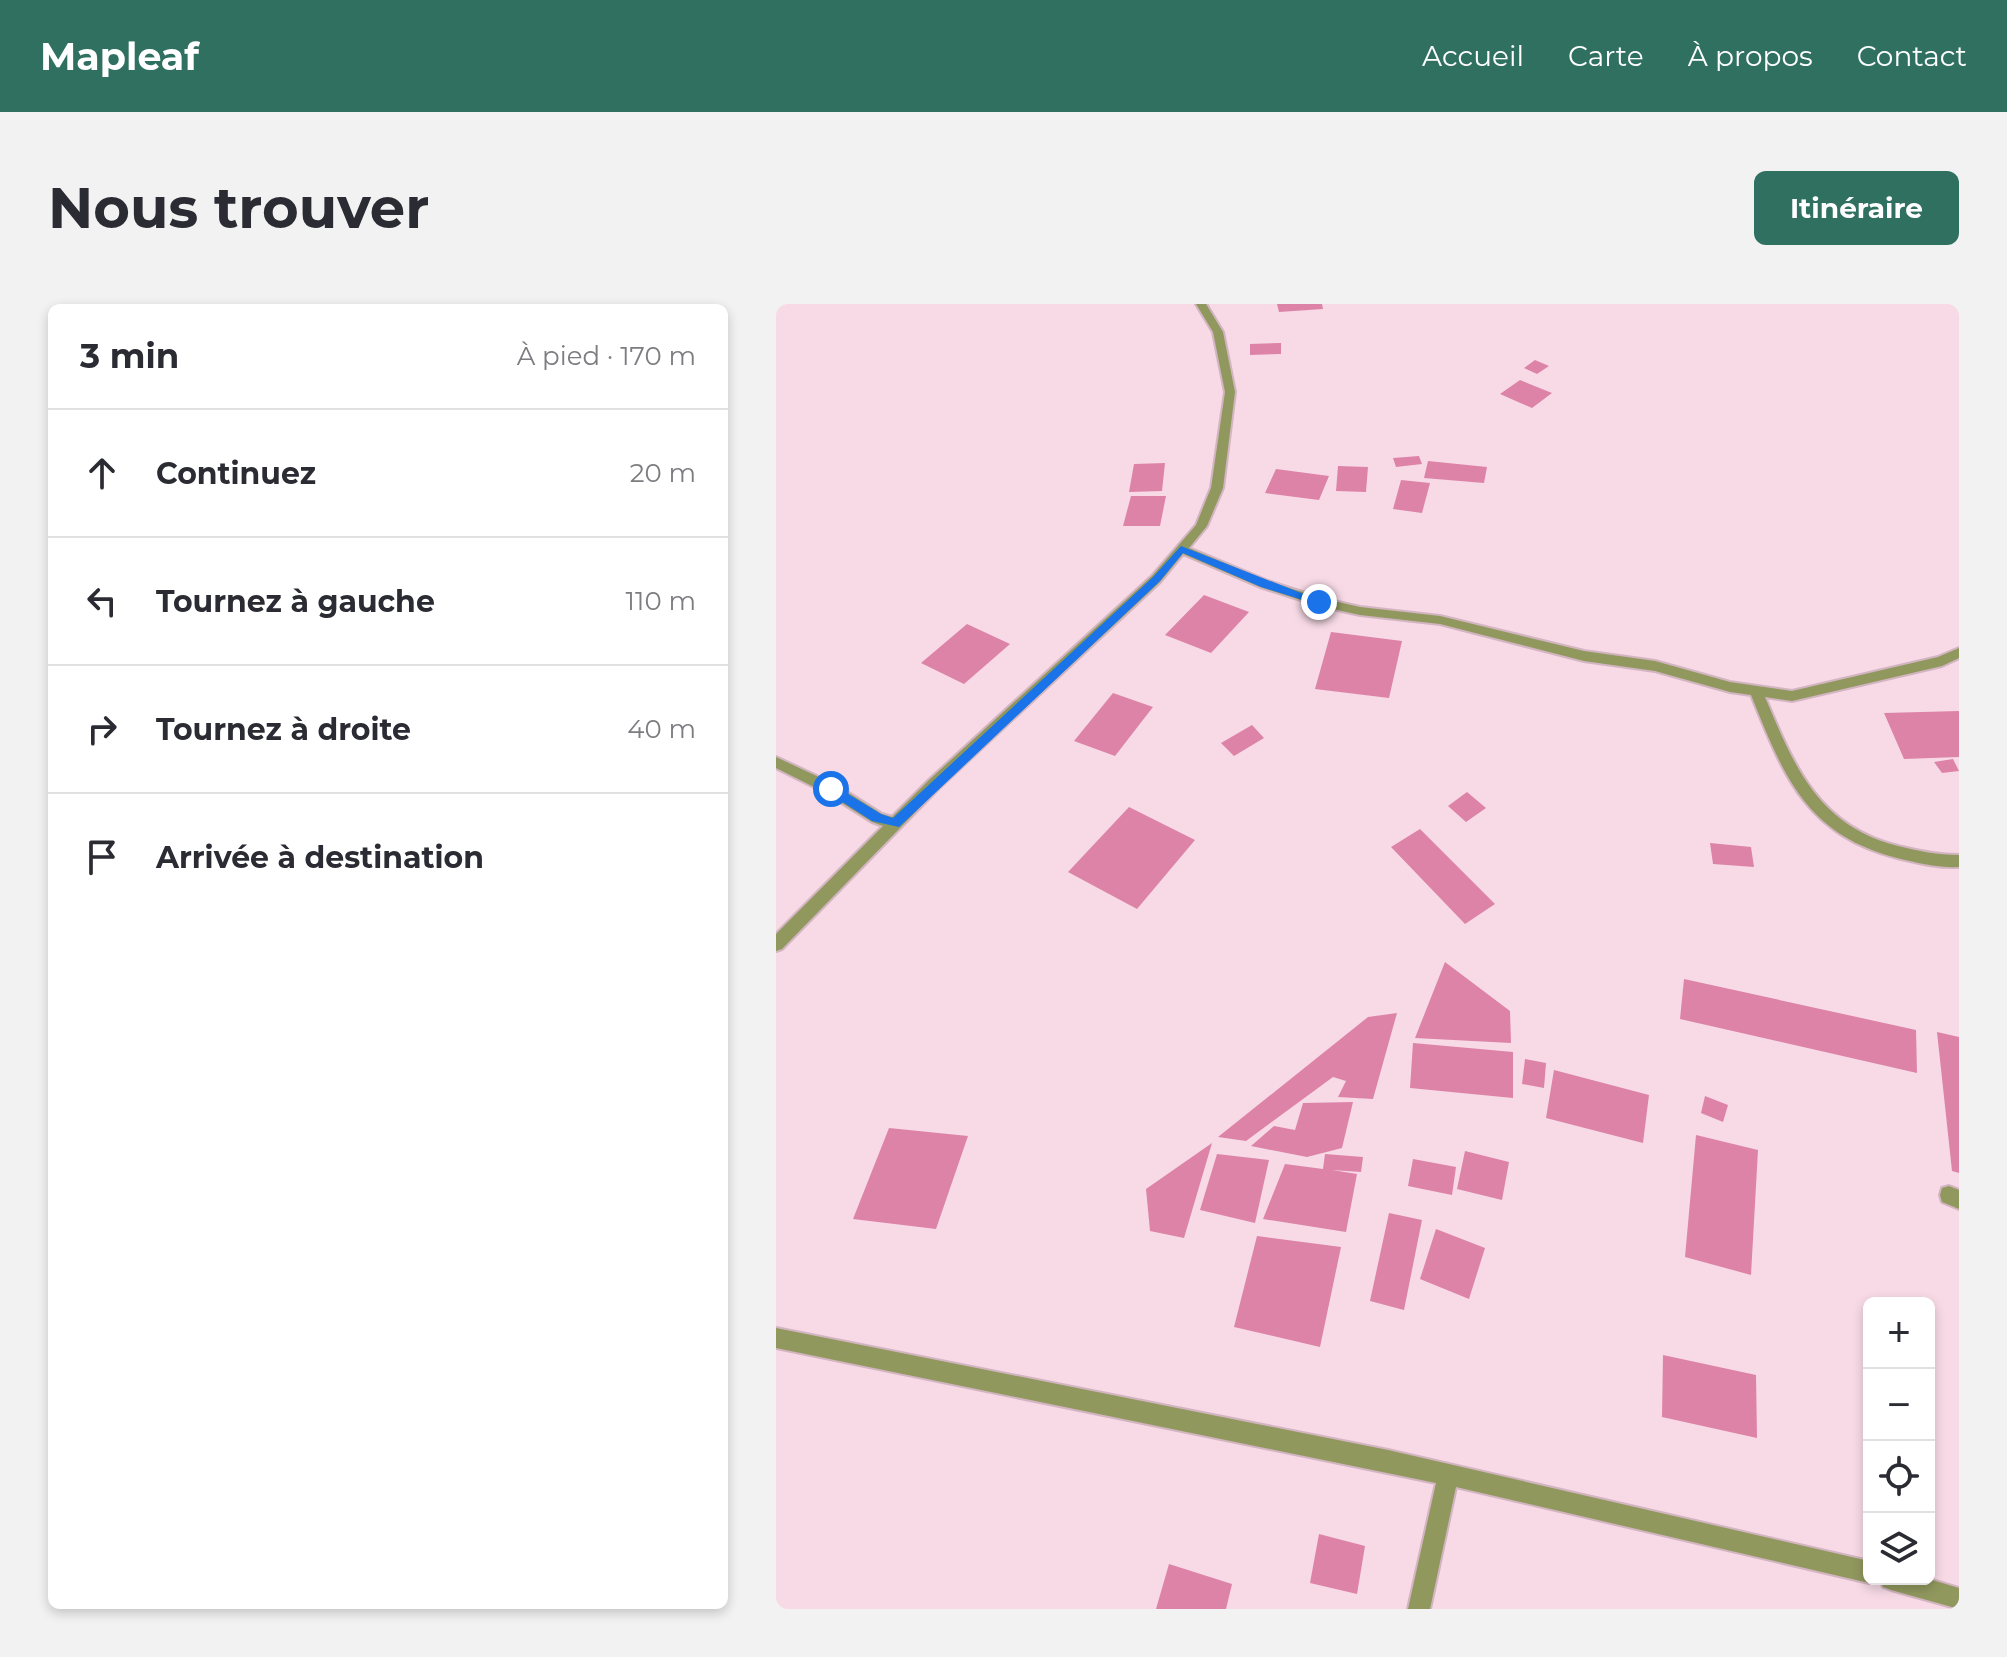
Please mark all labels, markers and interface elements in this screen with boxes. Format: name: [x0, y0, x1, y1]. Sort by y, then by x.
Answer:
text: Mapleaf: [40, 33, 199, 80]
text: Accueil: [1422, 39, 1524, 73]
text: Carte: [1568, 39, 1644, 73]
text: À propos: [1688, 39, 1813, 73]
text: Contact: [1857, 39, 1967, 73]
button: Itinéraire: [1754, 171, 1959, 245]
text: Nous trouver: [48, 174, 429, 242]
text: 3 min: [80, 335, 179, 377]
text: À pied · 170 m: [517, 340, 696, 372]
icon: ahead: [80, 451, 124, 495]
text: Continuez: [156, 455, 316, 492]
text: 20 m: [630, 457, 696, 489]
icon: left: [80, 579, 124, 623]
text: Tournez à gauche: [156, 583, 435, 620]
route end: [1301, 584, 1337, 620]
text: 110 m: [626, 585, 696, 617]
icon: right: [80, 707, 124, 751]
text: Tournez à droite: [156, 711, 411, 748]
text: 40 m: [627, 713, 696, 745]
route start: [813, 771, 849, 807]
icon: arrive: [80, 835, 124, 879]
text: Arrivée à destination: [156, 839, 484, 876]
map controls: [1863, 1297, 1935, 1585]
button: +: [1863, 1297, 1935, 1369]
button: −: [1863, 1369, 1935, 1441]
button: locate: [1863, 1441, 1935, 1513]
button: layers: [1863, 1513, 1935, 1585]

